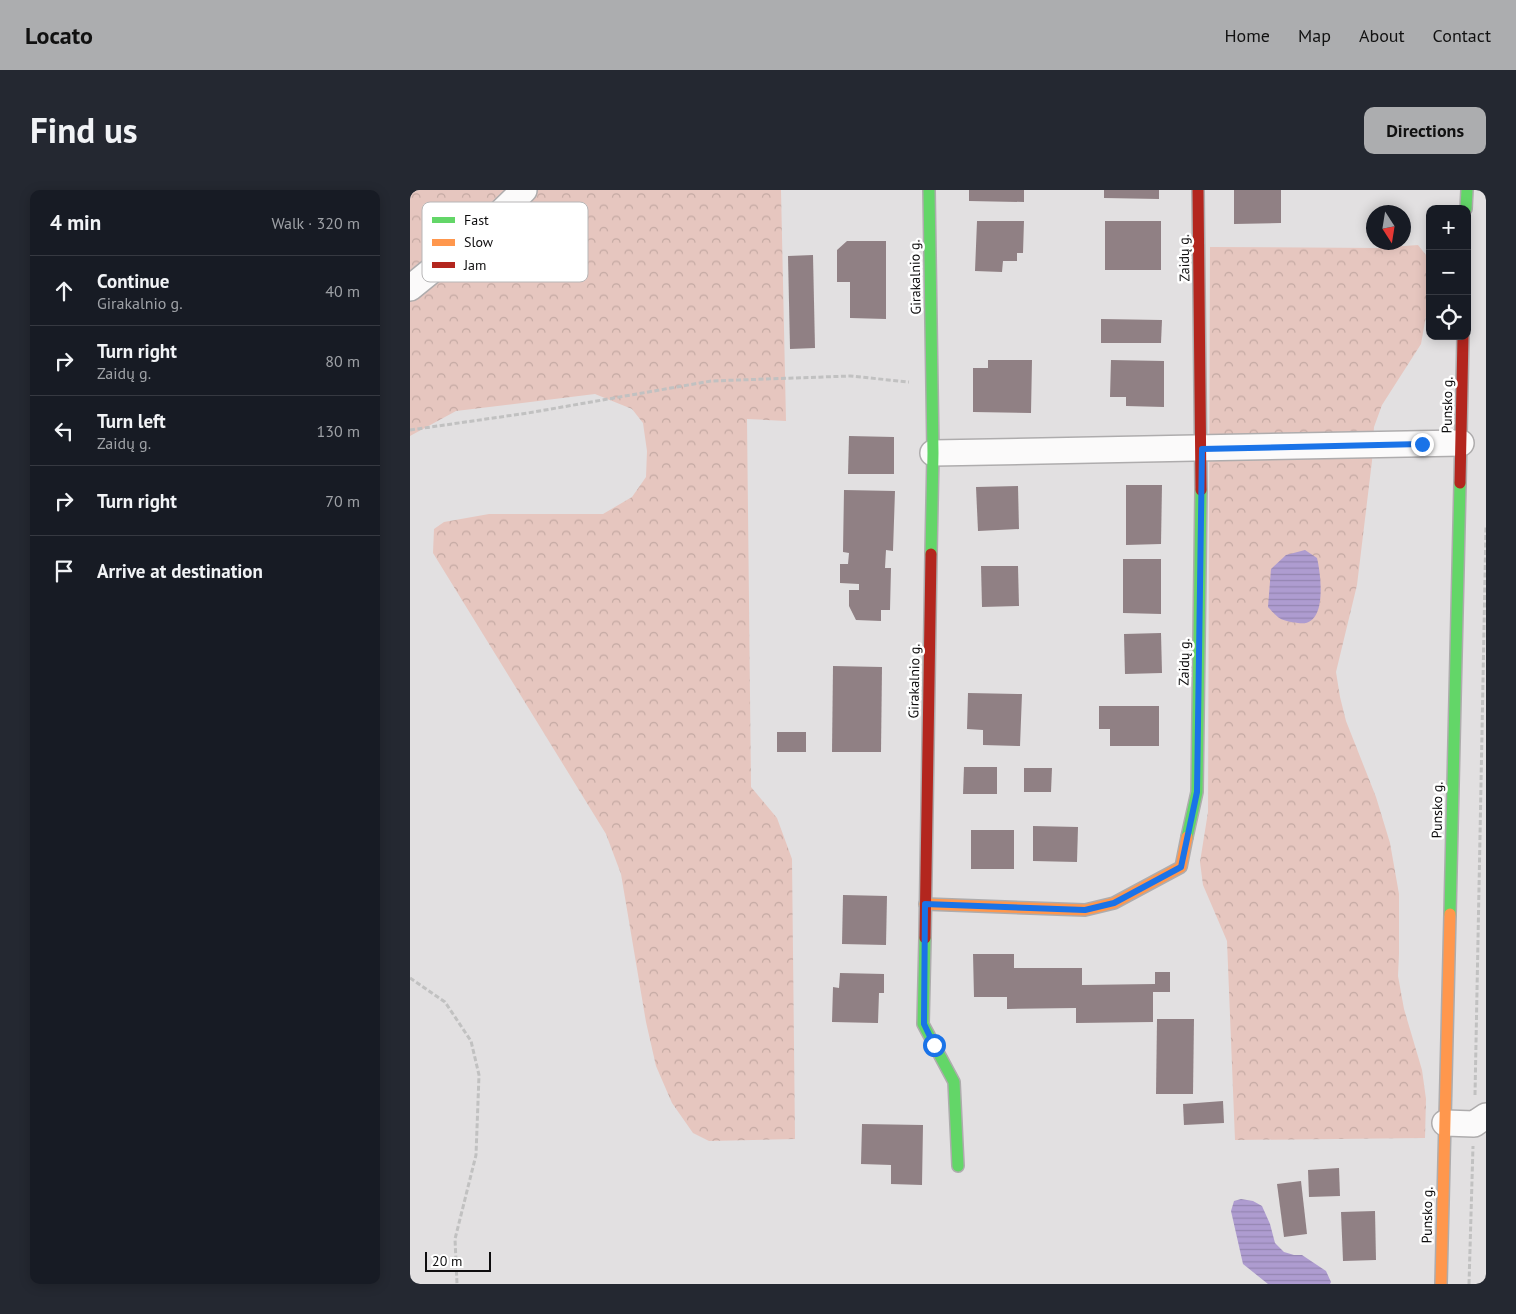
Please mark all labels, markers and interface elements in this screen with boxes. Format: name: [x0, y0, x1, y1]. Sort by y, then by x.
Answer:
text: Locato: [25, 20, 93, 51]
text: Home: [1224, 24, 1270, 47]
text: Map: [1298, 24, 1331, 47]
text: About: [1359, 24, 1405, 47]
text: Contact: [1433, 24, 1491, 47]
text: Find us: [30, 107, 138, 153]
button: Directions: [1364, 107, 1486, 154]
legend: [422, 202, 588, 282]
north arrow: [1366, 205, 1411, 250]
map controls: [1426, 205, 1471, 340]
button: +: [1426, 205, 1471, 250]
text: 4 min: [50, 209, 101, 236]
text: Fast: [464, 211, 489, 229]
text: Walk · 320 m: [271, 213, 360, 233]
text: Slow: [464, 233, 494, 251]
street label: Zaidų g.: [1175, 234, 1193, 282]
street label: Girakalnio g.: [905, 239, 925, 315]
button: −: [1426, 250, 1471, 295]
text: Jam: [463, 256, 486, 274]
text: Continue: [97, 269, 169, 293]
icon: ahead: [50, 277, 78, 305]
text: 40 m: [325, 281, 360, 301]
text: Girakalnio g.: [97, 293, 183, 313]
button: locate: [1426, 295, 1471, 340]
text: Turn right: [97, 339, 177, 363]
icon: right: [50, 347, 78, 375]
text: 80 m: [325, 351, 360, 371]
text: Zaidų g.: [97, 363, 151, 383]
street label: Punsko g.: [1438, 376, 1456, 434]
text: Turn left: [97, 409, 166, 433]
icon: left: [50, 417, 78, 445]
text: 130 m: [317, 421, 360, 441]
text: Zaidų g.: [97, 433, 151, 453]
route end: [1411, 433, 1434, 456]
icon: right: [50, 487, 78, 515]
text: Turn right: [97, 489, 177, 513]
text: 70 m: [325, 491, 360, 511]
icon: arrive: [50, 557, 78, 585]
text: Arrive at destination: [97, 559, 263, 583]
street label: Zaidų g.: [1175, 638, 1193, 686]
street label: Girakalnio g.: [904, 643, 924, 719]
street label: Punsko g.: [1428, 781, 1446, 839]
route start: [923, 1034, 946, 1057]
street label: Punsko g.: [1418, 1186, 1436, 1244]
scale bar: [425, 1249, 491, 1272]
text: 20 m: [432, 1252, 462, 1270]

